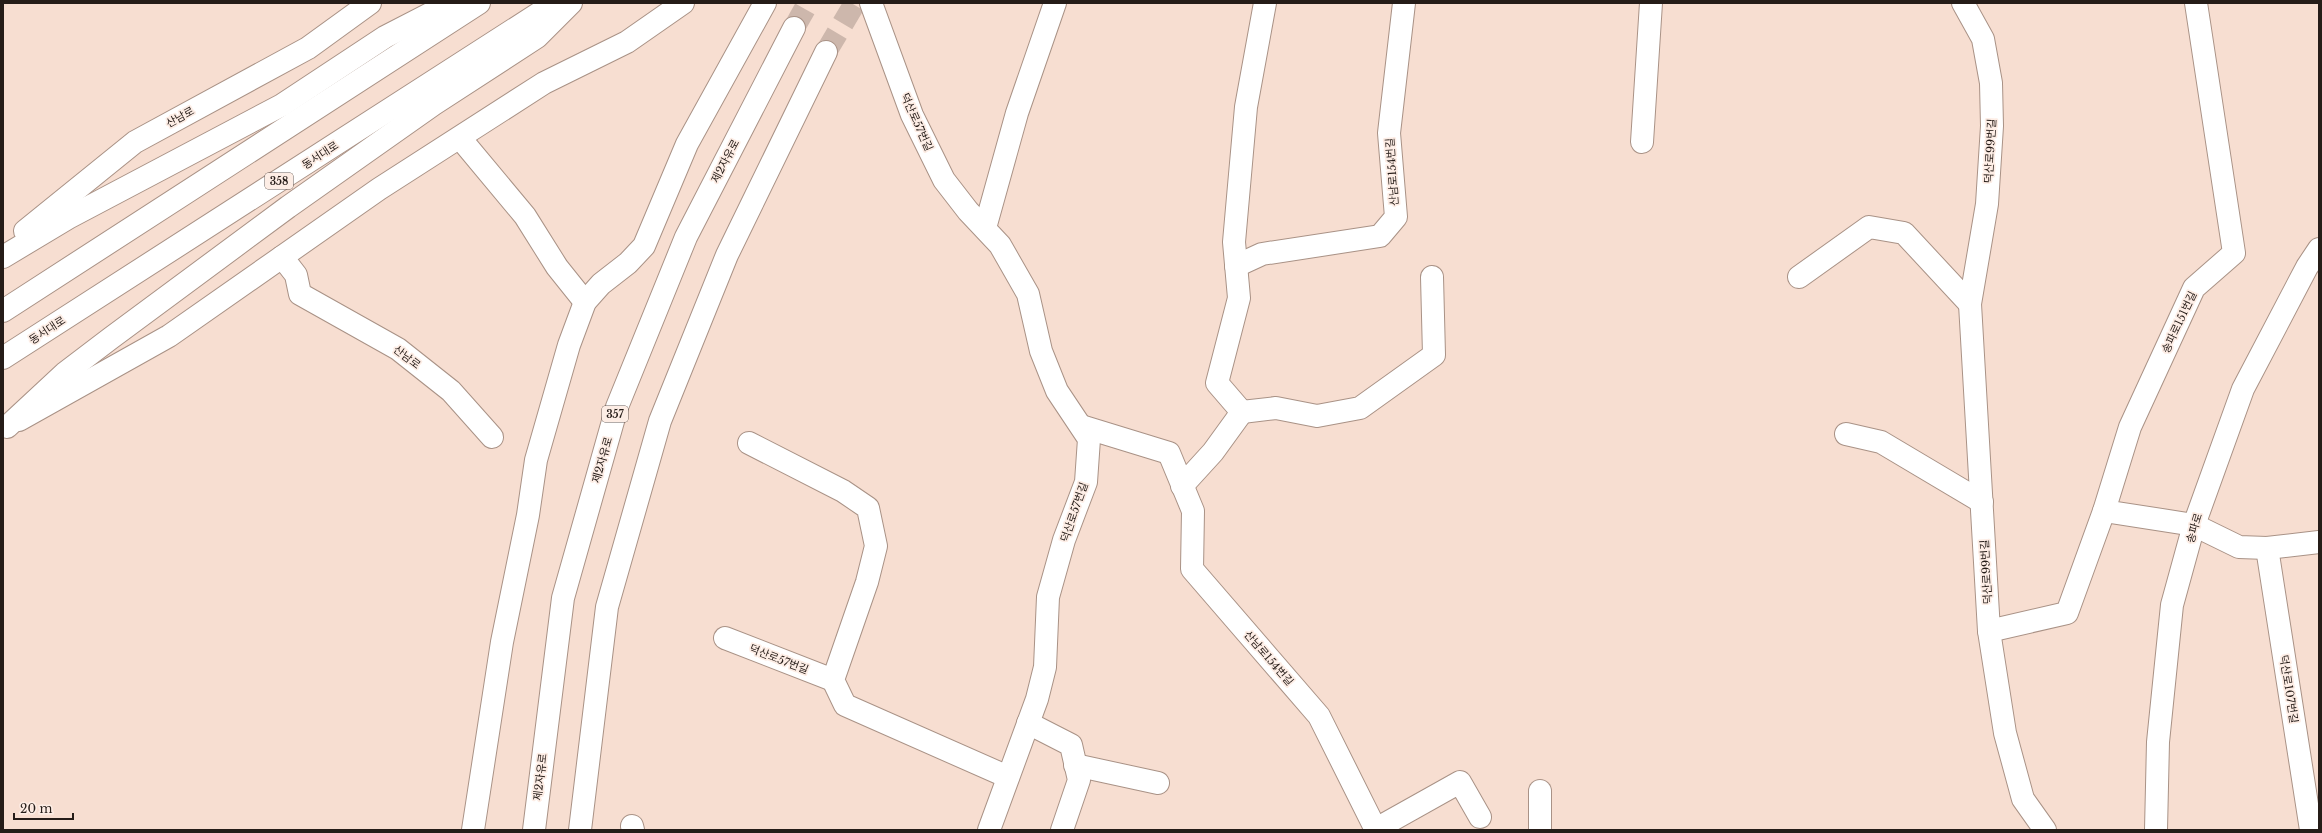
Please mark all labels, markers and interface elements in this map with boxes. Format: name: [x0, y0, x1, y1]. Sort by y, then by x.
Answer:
street label: 덕산로57번길: [898, 91, 936, 153]
street label: 산남로: [163, 104, 197, 130]
street label: 덕산로99번길: [1981, 118, 1999, 184]
street label: 제2자유로: [708, 137, 742, 185]
street label: 산남로154번길: [1383, 137, 1401, 207]
street label: 동서대로: [299, 138, 341, 172]
road number: 358: [265, 173, 293, 189]
street label: 송파로151번길: [2159, 289, 2199, 355]
street label: 동서대로: [26, 313, 68, 347]
street label: 산남로: [391, 342, 423, 372]
road number: 357: [602, 406, 628, 422]
street label: 제2자유로: [589, 435, 615, 485]
street label: 덕산로57번길: [1057, 480, 1091, 544]
street label: 송파로: [2183, 511, 2205, 545]
street label: 덕산로99번길: [1977, 539, 1995, 605]
street label: 산남로154번길: [1241, 628, 1297, 688]
street label: 덕산로57번길: [747, 641, 811, 677]
street label: 덕산로107번길: [2277, 654, 2301, 724]
street label: 제2자유로: [530, 753, 550, 801]
scale bar: [14, 795, 73, 821]
text: 20 m: [20, 801, 52, 816]

